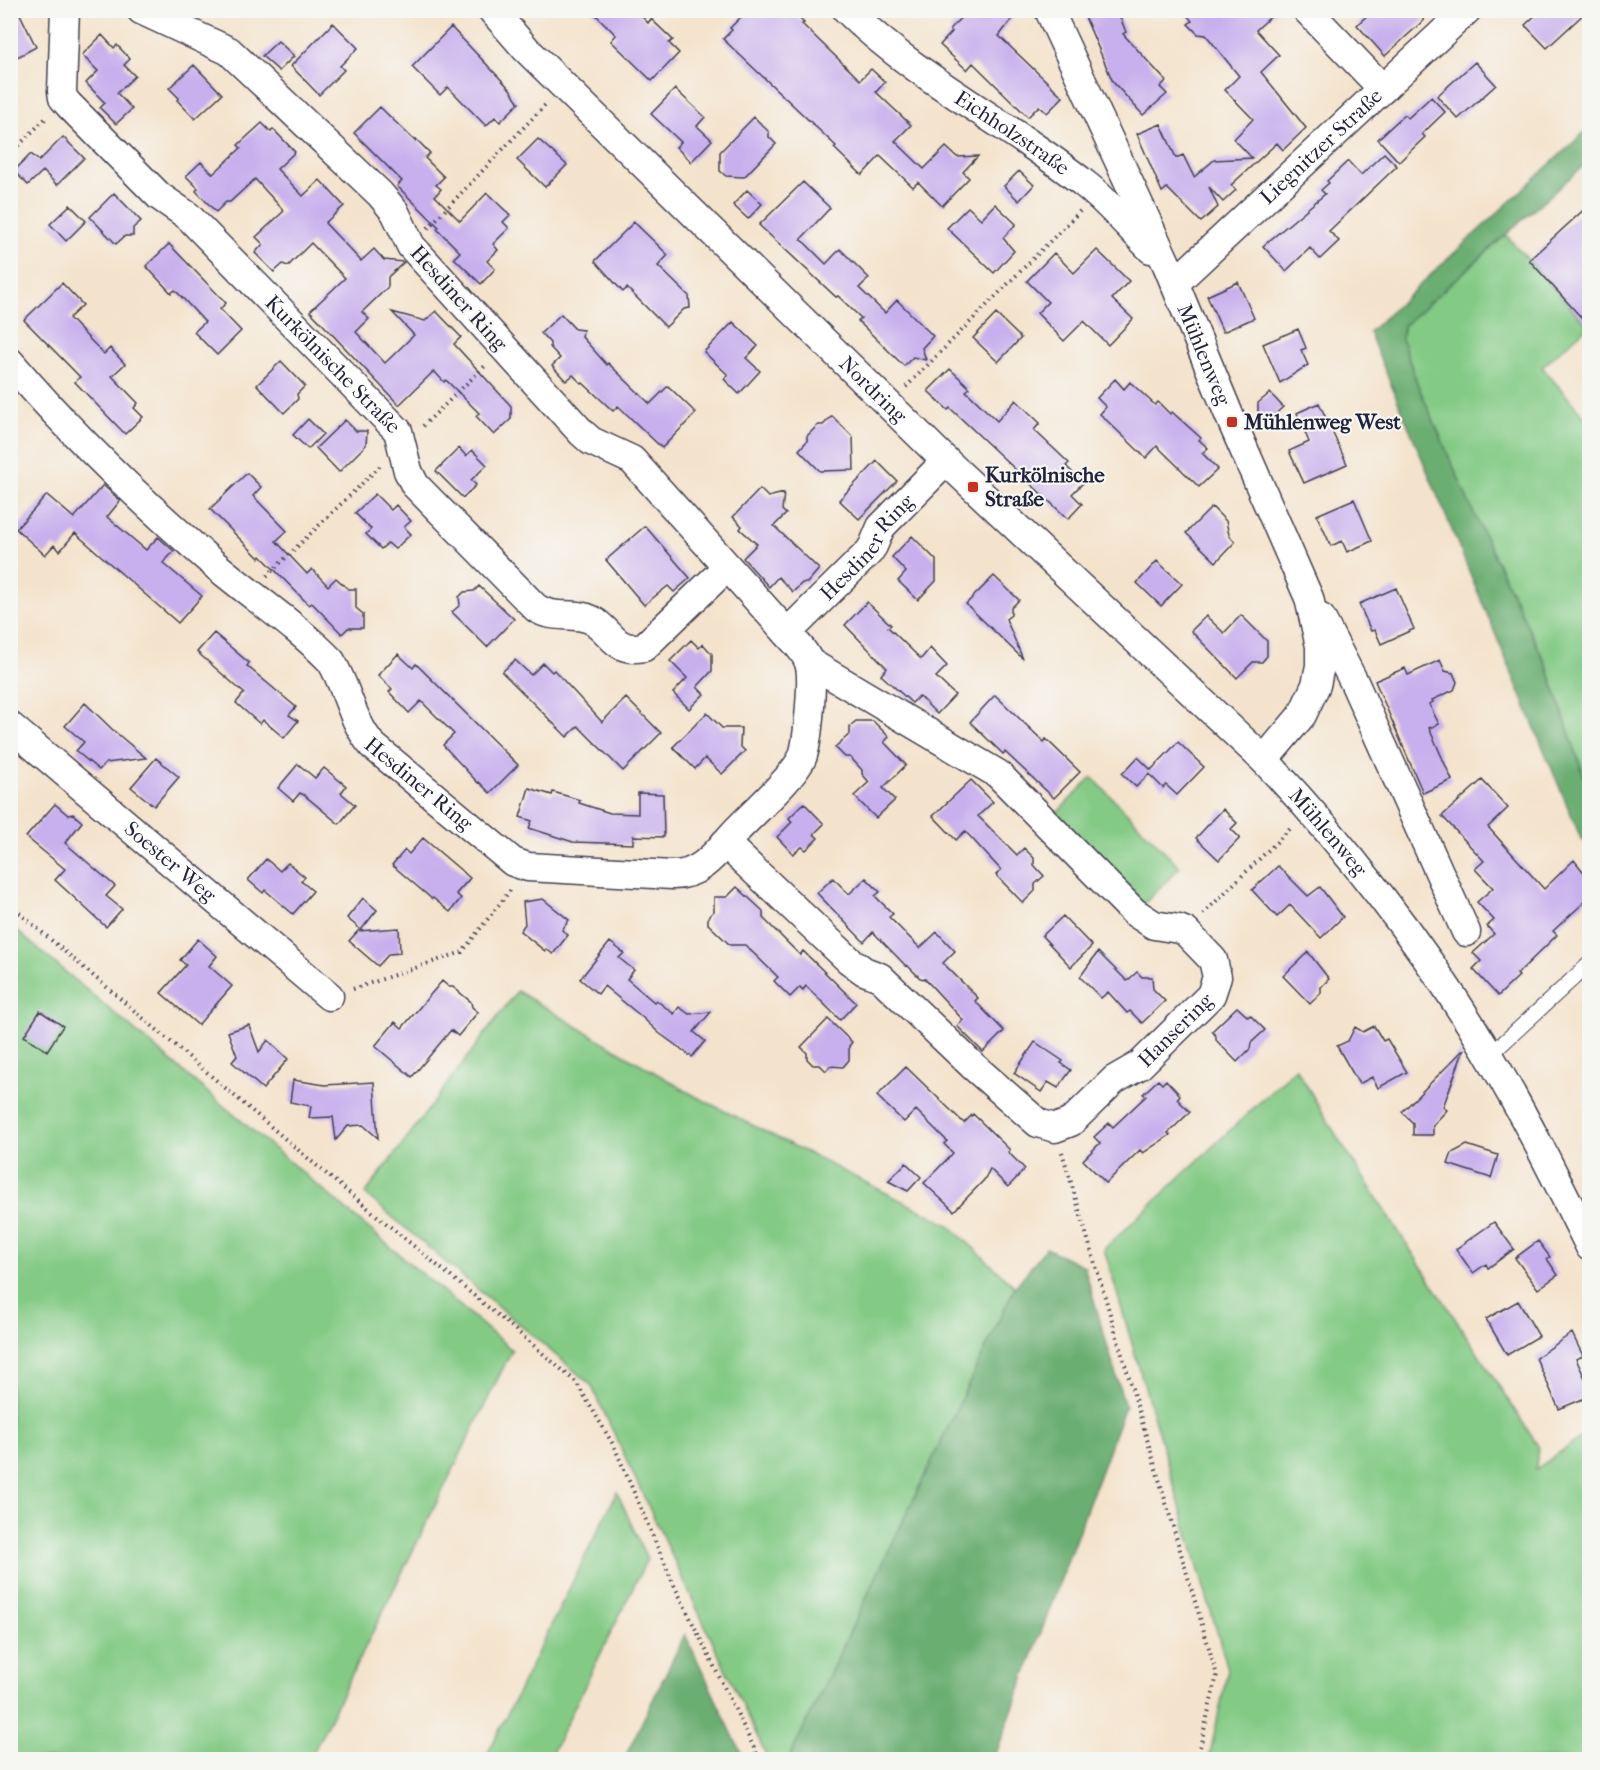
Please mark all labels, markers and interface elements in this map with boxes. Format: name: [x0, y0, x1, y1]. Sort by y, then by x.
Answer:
street label: Liegnitzer Straße: [1255, 84, 1387, 209]
street label: Eichholzstraße: [950, 86, 1074, 180]
street label: Hesdiner Ring: [406, 241, 513, 356]
street label: Kurkölnische Straße: [260, 290, 406, 438]
street label: Mühlenweg: [1172, 300, 1236, 410]
street label: Nordring: [834, 351, 912, 428]
place label: Mühlenweg West: [1243, 410, 1401, 434]
marker: Mühlenweg West: [1225, 415, 1239, 429]
place label: Kurkölnische Straße: [985, 463, 1105, 511]
marker: Kurkölnische Straße: [966, 480, 980, 494]
street label: Hesdiner Ring: [815, 489, 919, 605]
street label: Hesdiner Ring: [360, 732, 478, 836]
street label: Mühlenweg: [1284, 783, 1372, 881]
street label: Soester Weg: [120, 816, 221, 907]
street label: Hansering: [1133, 988, 1218, 1072]

